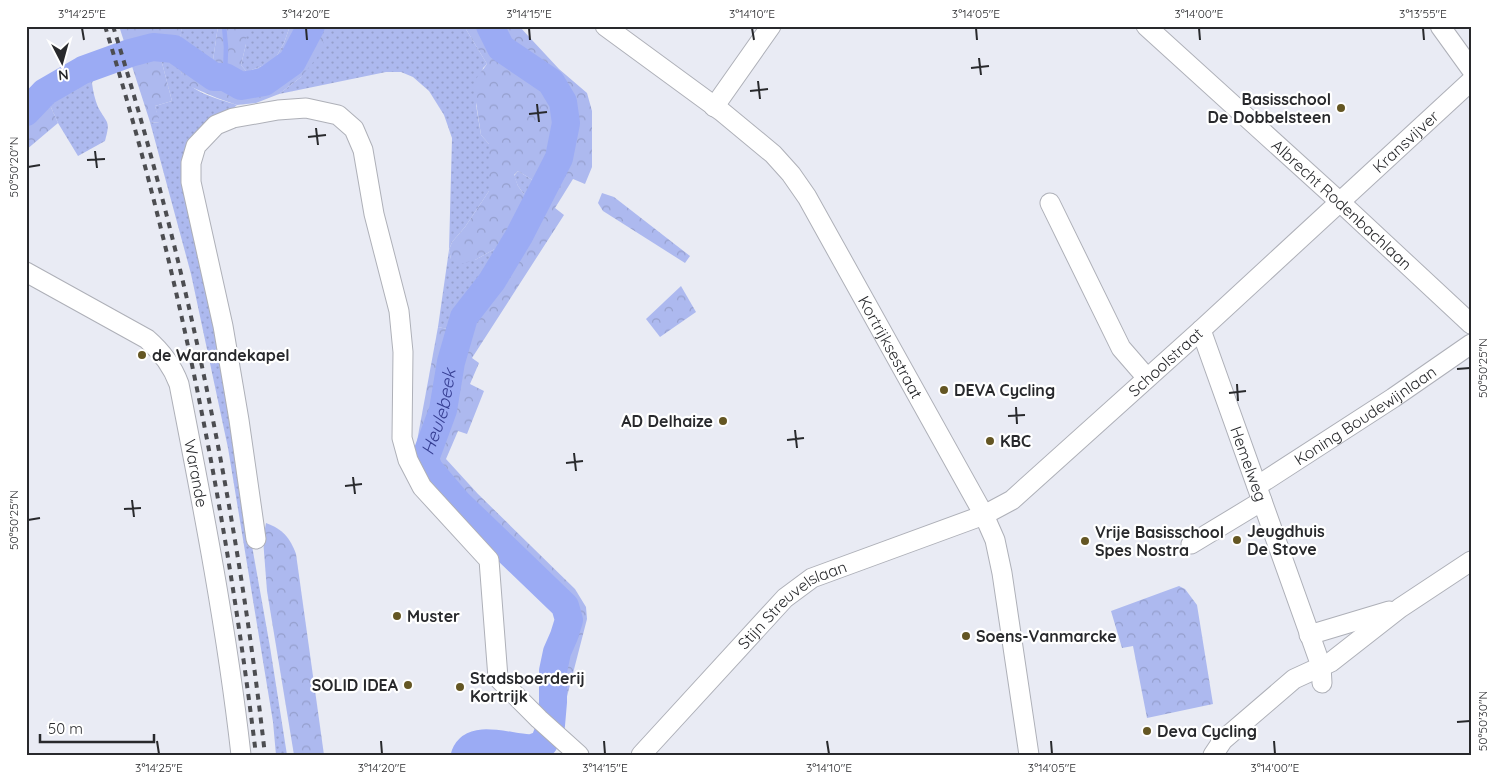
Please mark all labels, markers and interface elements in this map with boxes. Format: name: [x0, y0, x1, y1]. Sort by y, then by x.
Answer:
text: 3°14'25"E: [58, 6, 106, 21]
text: 3°14'20"E: [282, 6, 330, 21]
text: 3°14'15"E: [506, 6, 552, 21]
text: 3°14'10"E: [729, 6, 775, 21]
text: 3°14'05"E: [952, 6, 1000, 21]
text: 3°14'00"E: [1175, 6, 1224, 21]
text: 3°13'55"E: [1399, 6, 1447, 21]
north arrow: [38, 38, 88, 88]
text: N: [57, 65, 69, 84]
place label: Basisschool De Dobbelsteen: [1208, 89, 1331, 127]
marker: Basisschool De Dobbelsteen: [1335, 102, 1347, 114]
street label: Kransvijver: [1368, 106, 1443, 177]
street label: Albrecht Rodenbachlaan: [1268, 135, 1416, 274]
text: 50°50'20"N: [6, 137, 21, 197]
street label: Kortrijksestraat: [854, 292, 927, 402]
street label: Schoolstraat: [1124, 323, 1207, 401]
text: 50°50'25"N: [1475, 338, 1490, 398]
place label: de Warandekapel: [152, 345, 290, 365]
marker: de Warandekapel: [136, 349, 148, 361]
street label: Koning Boudewijnlaan: [1290, 361, 1440, 469]
water label: Heulebeek: [416, 366, 461, 458]
place label: DEVA Cycling: [954, 380, 1055, 400]
marker: DEVA Cycling: [938, 384, 950, 396]
place label: AD Delhaize: [621, 411, 713, 431]
marker: AD Delhaize: [717, 415, 729, 427]
street label: Hemelweg: [1226, 423, 1271, 504]
place label: KBC: [1000, 431, 1031, 451]
marker: KBC: [984, 435, 996, 447]
street label: Warande: [180, 438, 212, 509]
text: 50°50'25"N: [6, 490, 21, 550]
place label: Jeugdhuis De Stove: [1247, 521, 1325, 559]
place label: Vrije Basisschool Spes Nostra: [1095, 522, 1224, 560]
marker: Jeugdhuis De Stove: [1231, 534, 1243, 546]
marker: Vrije Basisschool Spes Nostra: [1079, 535, 1091, 547]
street label: Stijn Streuvelslaan: [733, 556, 849, 653]
place label: Muster: [407, 606, 460, 626]
marker: Muster: [391, 610, 403, 622]
place label: Soens-Vanmarcke: [976, 626, 1117, 646]
marker: Soens-Vanmarcke: [960, 630, 972, 642]
place label: Stadsboerderij Kortrijk: [470, 668, 585, 706]
place label: SOLID IDEA: [312, 675, 399, 695]
marker: SOLID IDEA: [402, 679, 414, 691]
marker: Stadsboerderij Kortrijk: [454, 681, 466, 693]
text: 50°50'30"N: [1475, 691, 1490, 751]
scale bar: [40, 711, 154, 743]
text: 50 m: [48, 719, 83, 738]
place label: Deva Cycling: [1157, 721, 1257, 741]
marker: Deva Cycling: [1141, 725, 1153, 737]
text: 3°14'25"E: [135, 760, 183, 775]
text: 3°14'20"E: [358, 760, 406, 775]
text: 3°14'15"E: [582, 760, 628, 775]
text: 3°14'10"E: [806, 760, 852, 775]
text: 3°14'05"E: [1028, 760, 1076, 775]
text: 3°14'00"E: [1251, 760, 1300, 775]

